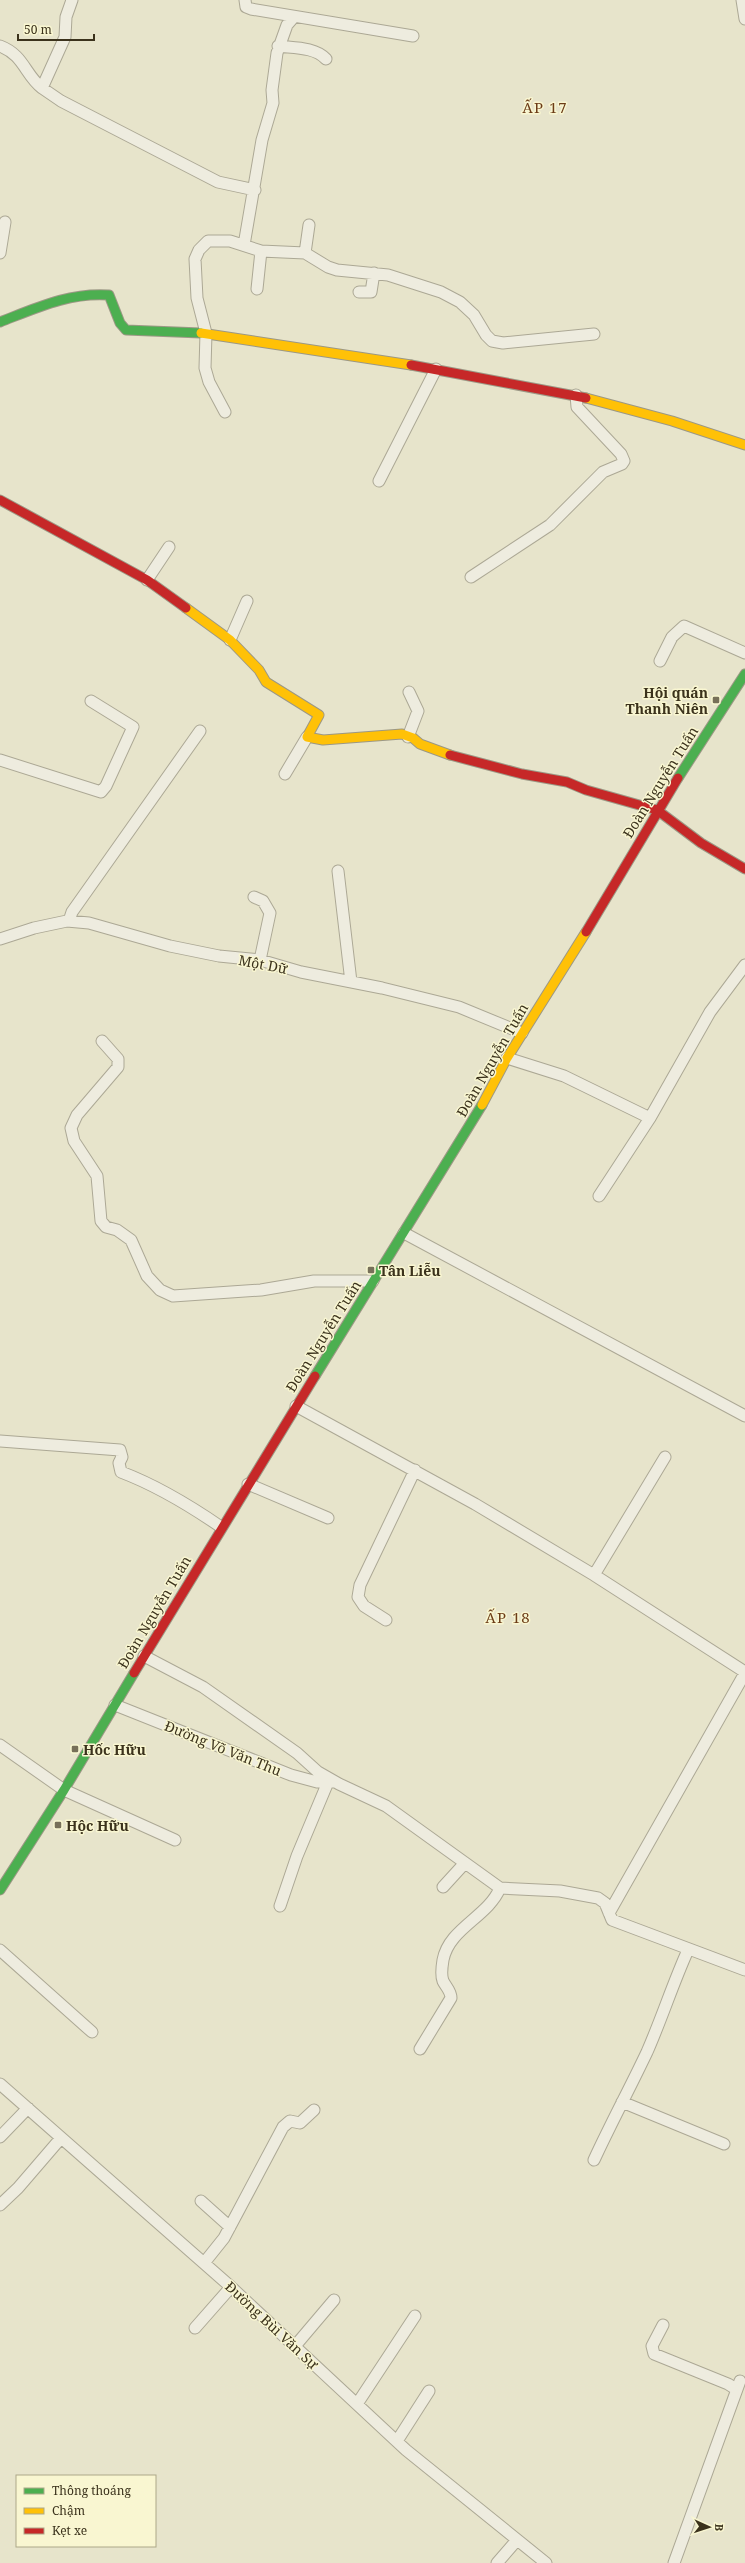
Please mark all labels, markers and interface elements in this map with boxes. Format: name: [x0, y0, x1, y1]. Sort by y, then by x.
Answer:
scale bar: [18, 16, 94, 42]
text: 50 m: [24, 21, 52, 38]
district label: ẤP 17: [522, 97, 568, 117]
place label: Hội quán Thanh Niên: [625, 683, 708, 718]
marker: Hội quán Thanh Niên: [711, 695, 721, 705]
street label: Đoàn Nguyễn Tuấn: [618, 723, 702, 841]
street label: Một Dữ: [237, 950, 290, 978]
street label: Đoàn Nguyễn Tuấn: [452, 1000, 532, 1120]
place label: Tân Liễu: [379, 1261, 441, 1280]
marker: Tân Liễu: [366, 1265, 376, 1275]
street label: Đoàn Nguyễn Tuấn: [281, 1277, 365, 1395]
street label: Đoàn Nguyễn Tuấn: [113, 1552, 195, 1672]
district label: ẤP 18: [485, 1607, 531, 1627]
street label: Đường Võ Văn Thu: [162, 1716, 284, 1780]
place label: Hốc Hữu: [83, 1740, 146, 1759]
marker: Hốc Hữu: [70, 1744, 80, 1754]
place label: Hộc Hữu: [66, 1816, 129, 1835]
marker: Hộc Hữu: [53, 1820, 63, 1830]
street label: Đường Bùi Văn Sự: [221, 2277, 323, 2374]
legend: [16, 2475, 156, 2547]
text: Thông thoáng: [52, 2482, 131, 2499]
text: Chậm: [52, 2502, 85, 2519]
north arrow: [689, 2507, 729, 2547]
text: Kẹt xe: [52, 2522, 87, 2539]
text: B: [712, 2523, 727, 2532]

